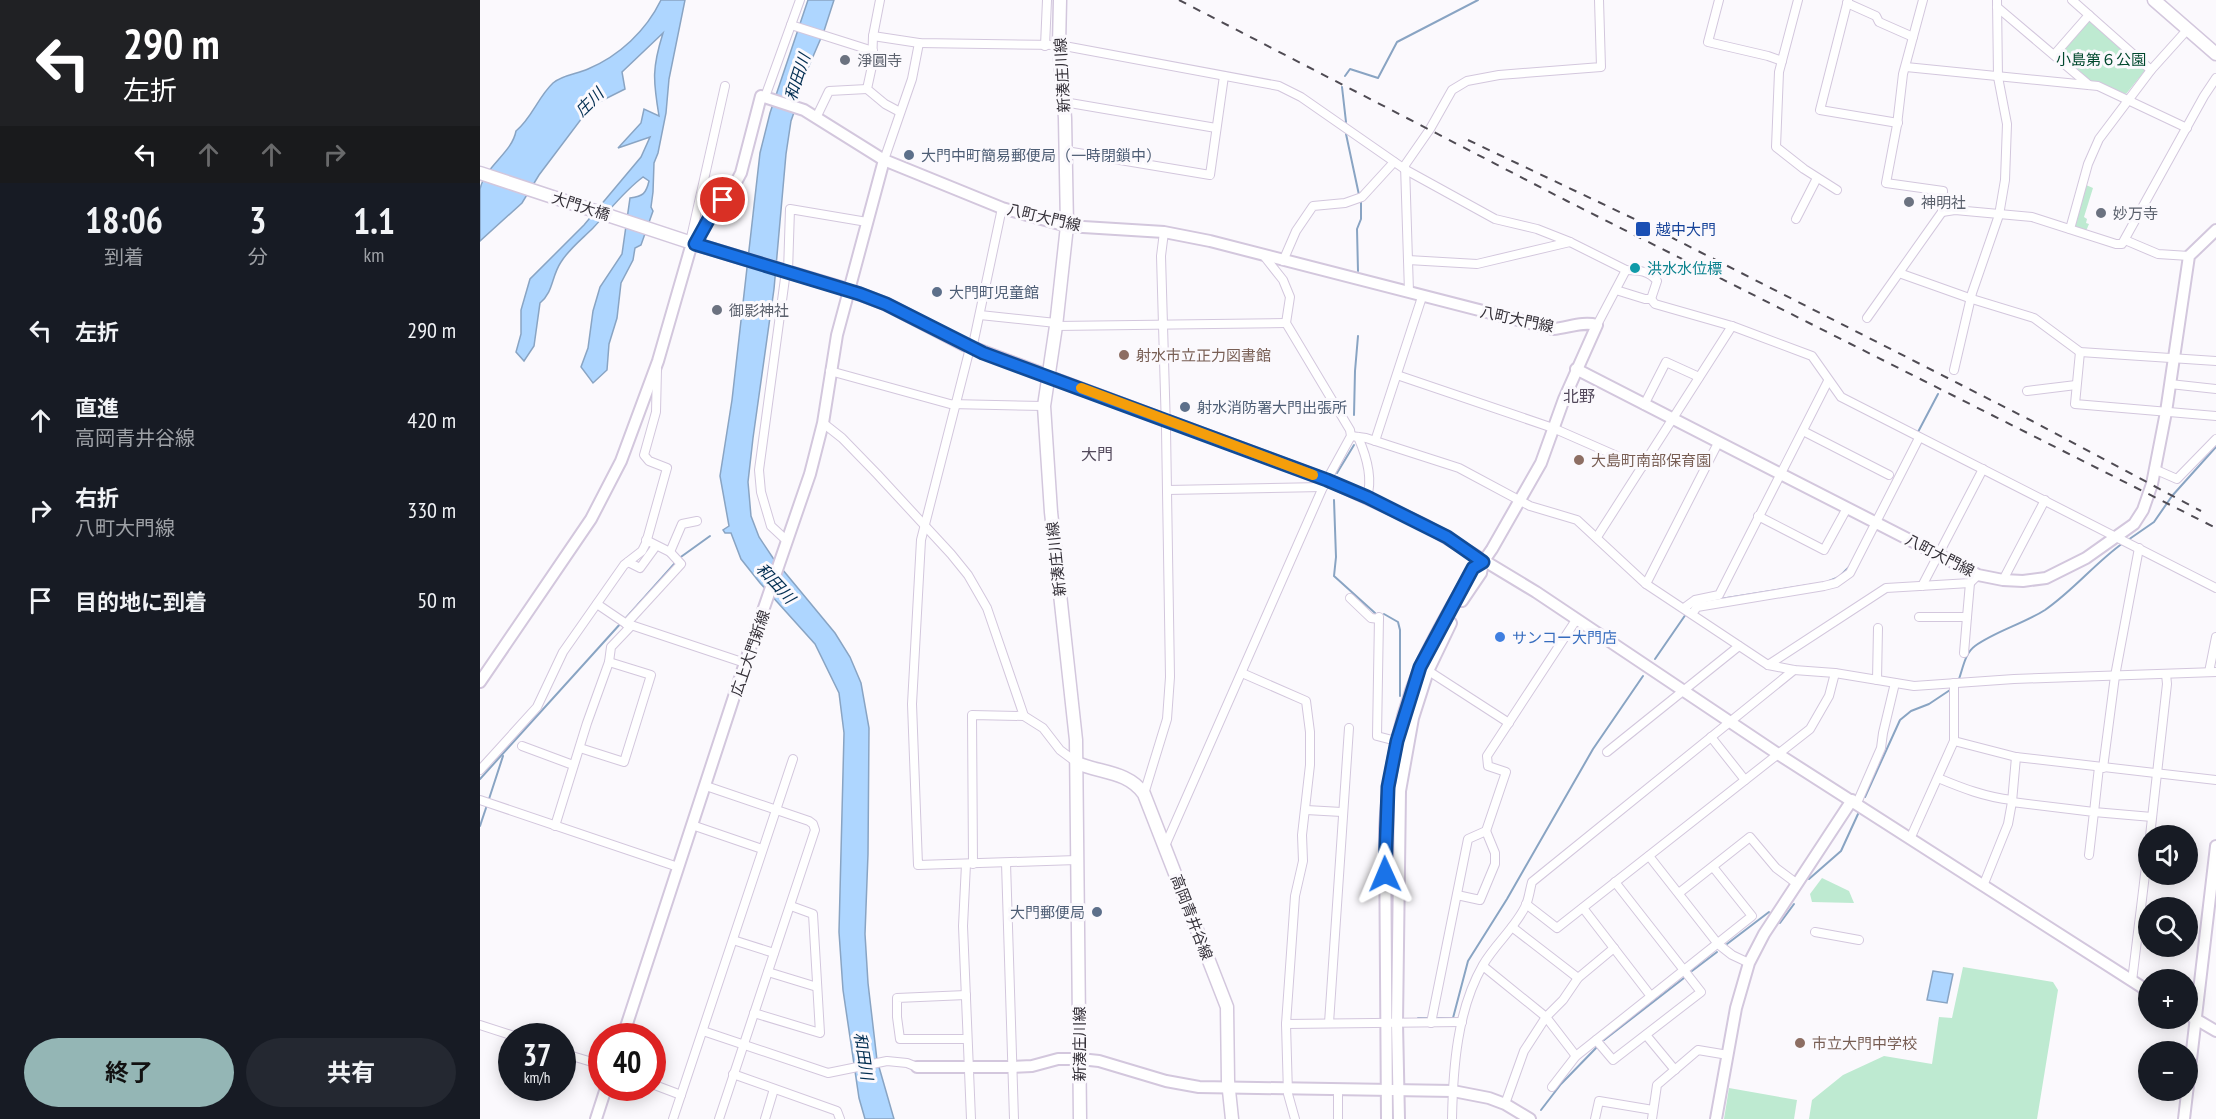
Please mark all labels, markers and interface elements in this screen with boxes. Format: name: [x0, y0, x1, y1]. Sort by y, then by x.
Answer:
text: 290 m: [123, 16, 220, 71]
icon: left: [24, 24, 102, 102]
street label: 新湊庄川線: [1051, 37, 1073, 113]
water label: 和田川: [780, 49, 815, 103]
park label: 小島第６公園: [2056, 50, 2146, 69]
place label: 淨圓寺: [857, 51, 902, 70]
marker: 淨圓寺: [838, 53, 852, 67]
text: 左折: [123, 73, 177, 107]
water label: 庄川: [571, 82, 609, 120]
icon: left: [129, 138, 162, 171]
icon: ahead: [192, 138, 225, 171]
icon: ahead: [255, 138, 288, 171]
icon: right: [318, 138, 351, 171]
place label: 大門中町簡易郵便局（一時閉鎖中）: [921, 146, 1161, 165]
marker: 大門中町簡易郵便局（一時閉鎖中）: [902, 148, 916, 162]
pin: [697, 174, 748, 225]
icon: arrive: [706, 183, 739, 216]
street label: 大門大橋: [550, 188, 612, 224]
place label: 神明社: [1921, 193, 1966, 212]
marker: 神明社: [1902, 195, 1916, 209]
text: 18:06: [85, 196, 163, 243]
text: 3: [249, 196, 267, 243]
text: 1.1: [353, 197, 395, 244]
street label: 八町大門線: [1005, 199, 1083, 235]
place label: 妙万寺: [2113, 204, 2158, 223]
marker: 妙万寺: [2094, 206, 2108, 220]
marker: 越中大門: [1634, 220, 1652, 238]
place label: 越中大門: [1655, 220, 1716, 239]
text: km: [364, 242, 384, 268]
text: 到着: [104, 244, 144, 270]
text: 分: [248, 244, 268, 270]
place label: 洪水水位標: [1647, 259, 1722, 278]
marker: 洪水水位標: [1628, 261, 1642, 275]
place label: 大門町児童館: [949, 283, 1039, 302]
marker: 大門町児童館: [930, 285, 944, 299]
place label: 御影神社: [729, 301, 789, 320]
street label: 八町大門線: [1478, 302, 1556, 336]
marker: 御影神社: [710, 303, 724, 317]
icon: left: [24, 314, 57, 347]
text: 290 m: [407, 316, 456, 344]
text: 左折: [75, 318, 119, 346]
place label: 射水市立正力図書館: [1136, 346, 1271, 365]
marker: 射水市立正力図書館: [1117, 348, 1131, 362]
district label: 北野: [1563, 386, 1595, 406]
text: 直進: [75, 394, 119, 422]
place label: 射水消防署大門出張所: [1197, 398, 1347, 417]
marker: 射水消防署大門出張所: [1178, 400, 1192, 414]
icon: ahead: [24, 404, 57, 437]
text: 420 m: [407, 406, 456, 434]
text: 高岡青井谷線: [75, 425, 195, 451]
district label: 大門: [1081, 444, 1113, 464]
place label: 大島町南部保育園: [1591, 451, 1711, 470]
marker: 大島町南部保育園: [1572, 453, 1586, 467]
text: 右折: [75, 484, 119, 512]
icon: right: [24, 494, 57, 527]
text: 330 m: [407, 496, 456, 524]
text: 八町大門線: [75, 515, 175, 541]
street label: 新湊庄川線: [1043, 521, 1069, 597]
street label: 八町大門線: [1902, 530, 1978, 580]
water label: 和田川: [752, 559, 801, 609]
icon: arrive: [24, 584, 57, 617]
text: 50 m: [417, 586, 456, 614]
text: 目的地に到着: [75, 588, 207, 616]
street label: 広上大門新線: [726, 607, 774, 699]
place label: サンコー大門店: [1512, 628, 1617, 647]
marker: サンコー大門店: [1493, 630, 1507, 644]
map controls: [2138, 825, 2198, 1101]
button: sound: [2138, 825, 2198, 885]
position arrow: [1353, 842, 1417, 906]
street label: 高岡青井谷線: [1167, 872, 1217, 962]
button: search: [2138, 897, 2198, 957]
place label: 大門郵便局: [1010, 903, 1085, 922]
marker: 大門郵便局: [1090, 905, 1104, 919]
button: +: [2138, 969, 2198, 1029]
street label: 新湊庄川線: [1070, 1006, 1089, 1082]
speed limit sign: 40: [588, 1023, 666, 1101]
water label: 和田川: [850, 1031, 878, 1083]
place label: 市立大門中学校: [1812, 1034, 1917, 1053]
text: 37: [523, 1035, 551, 1074]
marker: 市立大門中学校: [1793, 1036, 1807, 1050]
button: 終了: [24, 1038, 234, 1107]
button: 共有: [246, 1038, 456, 1107]
button: −: [2138, 1041, 2198, 1101]
text: km/h: [524, 1068, 550, 1087]

